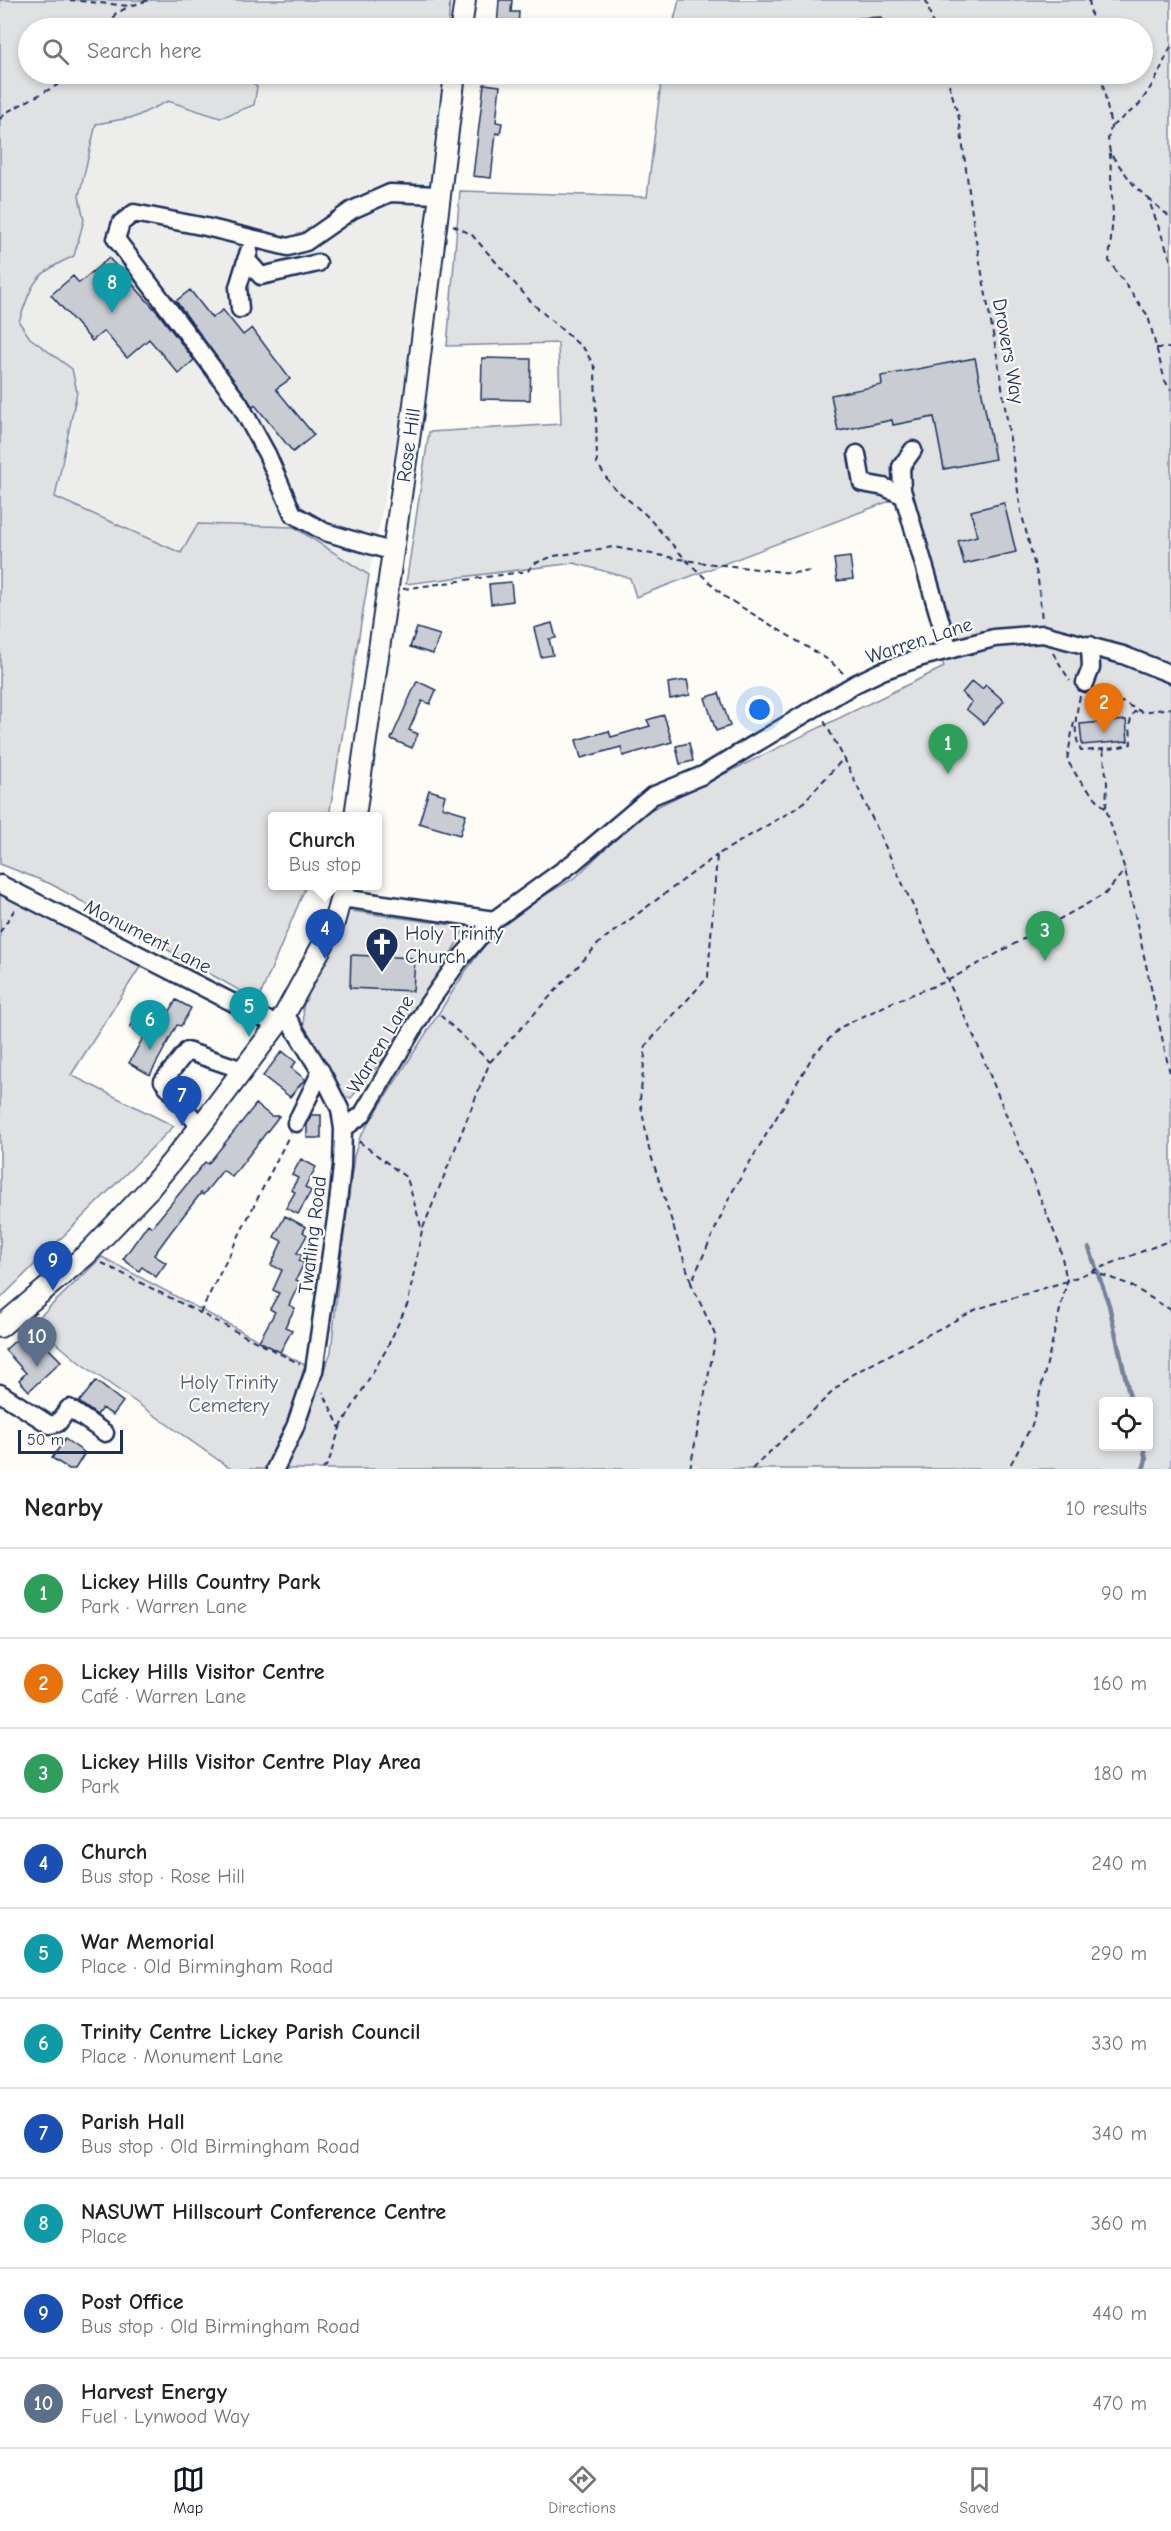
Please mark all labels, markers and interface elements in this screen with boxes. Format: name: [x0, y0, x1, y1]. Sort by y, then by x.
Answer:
search box: [18, 18, 1153, 84]
icon: search: [39, 35, 72, 68]
text: Search here: [87, 38, 202, 64]
pin: 8: [92, 264, 132, 313]
street label: Drovers Way: [988, 297, 1029, 406]
street label: Rose Hill: [392, 406, 425, 484]
street label: Warren Lane: [863, 612, 975, 669]
pin: 2: [1084, 684, 1124, 733]
your location: [745, 695, 774, 724]
pin: 1: [928, 724, 968, 774]
popup: [268, 812, 382, 890]
text: Church: [289, 827, 355, 853]
text: Bus stop: [289, 853, 361, 876]
street label: Monument Lane: [80, 894, 215, 978]
pin: 4: [306, 910, 344, 959]
pin: 3: [1026, 912, 1064, 961]
place label: Holy Trinity Church: [405, 922, 503, 968]
church icon: Holy Trinity Church: [364, 926, 400, 973]
pin: 5: [230, 988, 268, 1037]
street label: Warren Lane: [342, 991, 419, 1098]
pin: 6: [130, 1000, 170, 1050]
pin: 7: [162, 1076, 201, 1126]
street label: Twatling Road: [294, 1175, 331, 1295]
pin: 9: [34, 1242, 72, 1291]
pin: 10: [18, 1318, 57, 1367]
park label: Holy Trinity Cemetery: [180, 1371, 278, 1417]
map controls: [1099, 1397, 1153, 1451]
button: locate: [1099, 1397, 1153, 1451]
scale bar: [18, 1427, 123, 1454]
text: 50 m: [27, 1431, 64, 1449]
text: Nearby: [24, 1493, 103, 1523]
text: 10 results: [1066, 1497, 1147, 1520]
text: Lickey Hills Country Park: [81, 1569, 321, 1595]
text: 1: [40, 1582, 47, 1605]
text: 90 m: [1101, 1582, 1147, 1605]
text: Park · Warren Lane: [81, 1595, 247, 1618]
text: Lickey Hills Visitor Centre: [81, 1659, 325, 1685]
text: 2: [39, 1672, 48, 1695]
text: 160 m: [1093, 1672, 1147, 1695]
text: Café · Warren Lane: [81, 1685, 246, 1708]
text: Lickey Hills Visitor Centre Play Area: [81, 1749, 421, 1775]
text: 3: [39, 1762, 48, 1785]
text: 180 m: [1093, 1762, 1147, 1785]
text: Park: [81, 1775, 119, 1798]
text: Church: [81, 1839, 147, 1865]
text: 4: [39, 1852, 48, 1875]
text: 240 m: [1092, 1852, 1147, 1875]
text: Bus stop · Rose Hill: [81, 1865, 245, 1888]
text: War Memorial: [81, 1929, 214, 1955]
text: 5: [38, 1942, 49, 1965]
text: 290 m: [1091, 1942, 1147, 1965]
text: Place · Old Birmingham Road: [81, 1955, 333, 1978]
text: Trinity Centre Lickey Parish Council: [81, 2019, 420, 2045]
text: 6: [38, 2032, 49, 2055]
text: 330 m: [1091, 2032, 1147, 2055]
text: Place · Monument Lane: [81, 2045, 283, 2068]
text: Parish Hall: [81, 2109, 185, 2135]
text: 7: [39, 2122, 48, 2145]
text: 340 m: [1092, 2122, 1147, 2145]
text: Bus stop · Old Birmingham Road: [81, 2135, 360, 2158]
text: NASUWT Hillscourt Conference Centre: [81, 2199, 446, 2225]
text: 8: [38, 2212, 49, 2235]
text: 360 m: [1091, 2212, 1147, 2235]
text: Place: [81, 2225, 127, 2248]
text: Post Office: [81, 2289, 184, 2315]
text: 9: [38, 2302, 49, 2325]
text: 440 m: [1092, 2302, 1147, 2325]
text: Bus stop · Old Birmingham Road: [81, 2315, 360, 2338]
text: Harvest Energy: [81, 2379, 227, 2405]
text: 10: [34, 2392, 53, 2415]
text: 470 m: [1092, 2392, 1147, 2415]
text: Fuel · Lynwood Way: [81, 2405, 249, 2428]
tab: Map: [172, 2463, 205, 2517]
tab: Directions: [548, 2463, 616, 2517]
tab: Saved: [959, 2463, 999, 2517]

